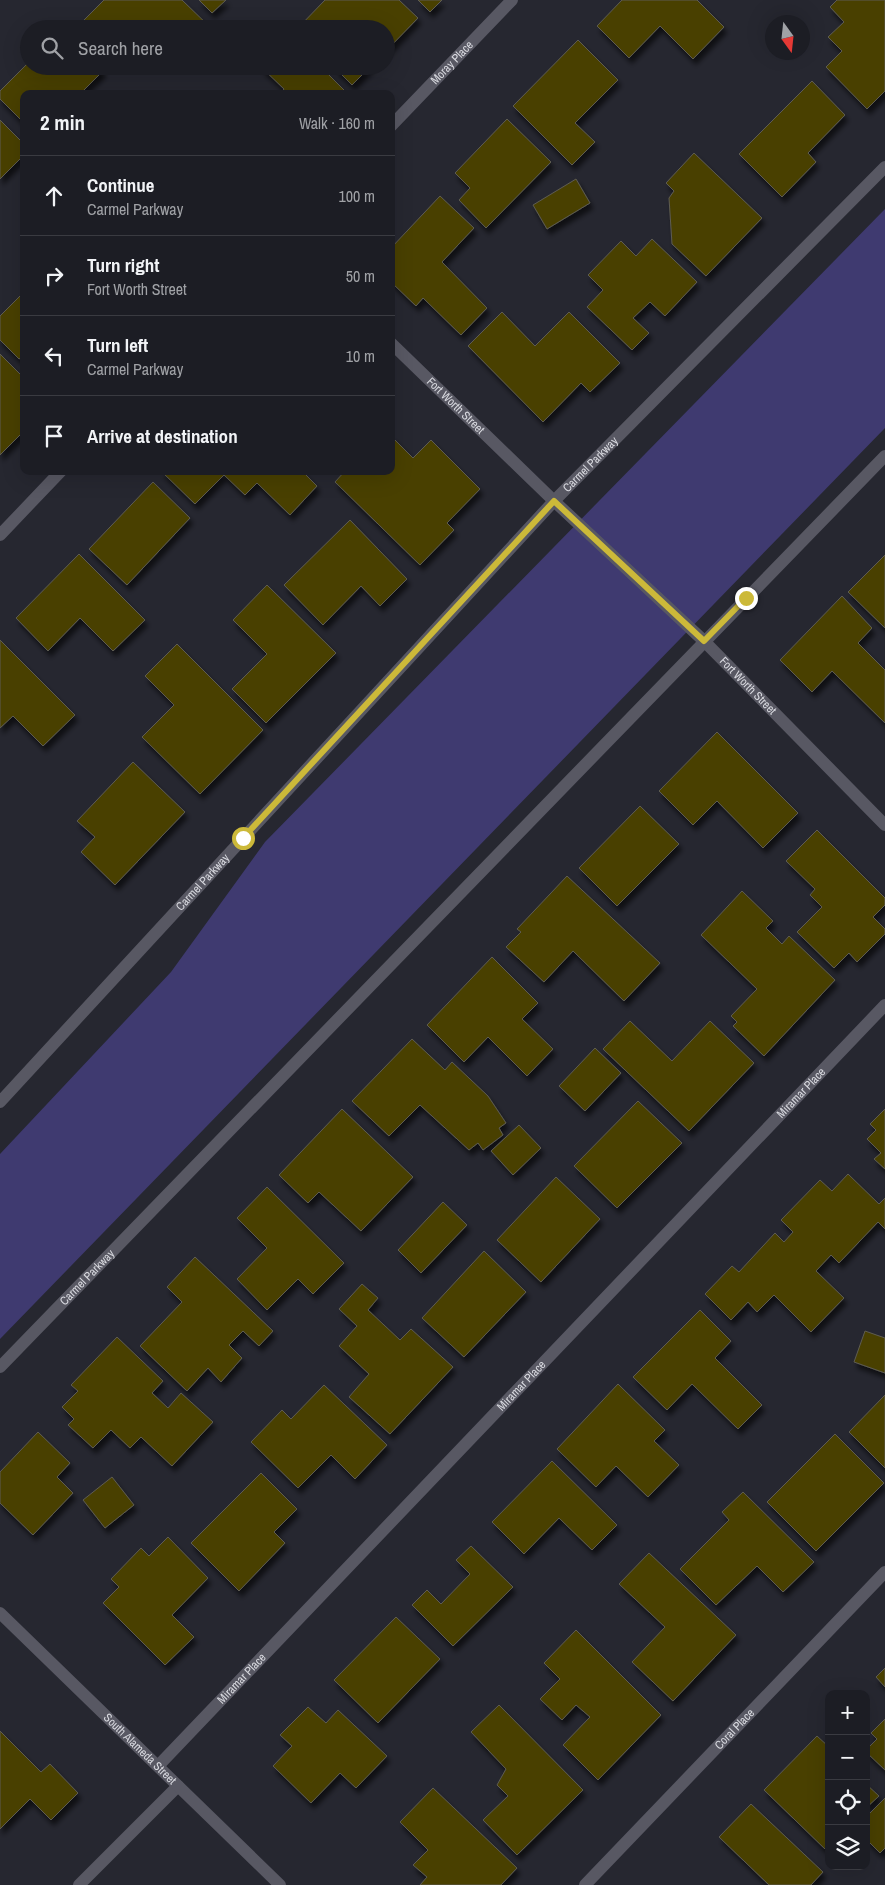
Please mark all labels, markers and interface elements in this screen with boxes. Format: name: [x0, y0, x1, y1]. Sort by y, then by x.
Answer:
north arrow: [765, 15, 810, 60]
search box: [20, 20, 395, 75]
icon: search: [38, 34, 66, 62]
text: Search here: [78, 35, 163, 61]
street label: Moray Place: [427, 37, 477, 88]
text: 2 min: [40, 108, 85, 137]
text: Walk · 160 m: [299, 112, 375, 134]
text: Continue: [87, 172, 155, 198]
icon: ahead: [40, 182, 68, 210]
text: 100 m: [339, 185, 375, 207]
text: Carmel Parkway: [87, 198, 183, 220]
text: Turn right: [87, 252, 159, 278]
icon: right: [40, 262, 68, 290]
text: 50 m: [346, 265, 375, 287]
text: Fort Worth Street: [87, 278, 187, 300]
text: Turn left: [87, 332, 148, 358]
icon: left: [40, 342, 68, 370]
text: 10 m: [346, 345, 375, 367]
text: Carmel Parkway: [87, 358, 183, 380]
street label: Fort Worth Street: [423, 374, 488, 438]
icon: arrive: [40, 422, 68, 450]
text: Arrive at destination: [87, 423, 238, 449]
street label: Carmel Parkway: [559, 433, 622, 496]
route end: [735, 587, 758, 610]
street label: Fort Worth Street: [716, 653, 780, 718]
route start: [232, 827, 255, 850]
street label: Carmel Parkway: [172, 850, 233, 914]
street label: Miramar Place: [773, 1064, 829, 1122]
street label: Carmel Parkway: [56, 1246, 118, 1309]
street label: Miramar Place: [493, 1357, 549, 1414]
street label: Miramar Place: [214, 1650, 270, 1707]
map controls: [825, 1690, 870, 1870]
button: +: [825, 1690, 870, 1735]
street label: Coral Place: [711, 1705, 758, 1753]
street label: South Alameda Street: [100, 1710, 180, 1788]
button: −: [825, 1735, 870, 1780]
button: locate: [825, 1780, 870, 1825]
button: layers: [825, 1825, 870, 1870]

